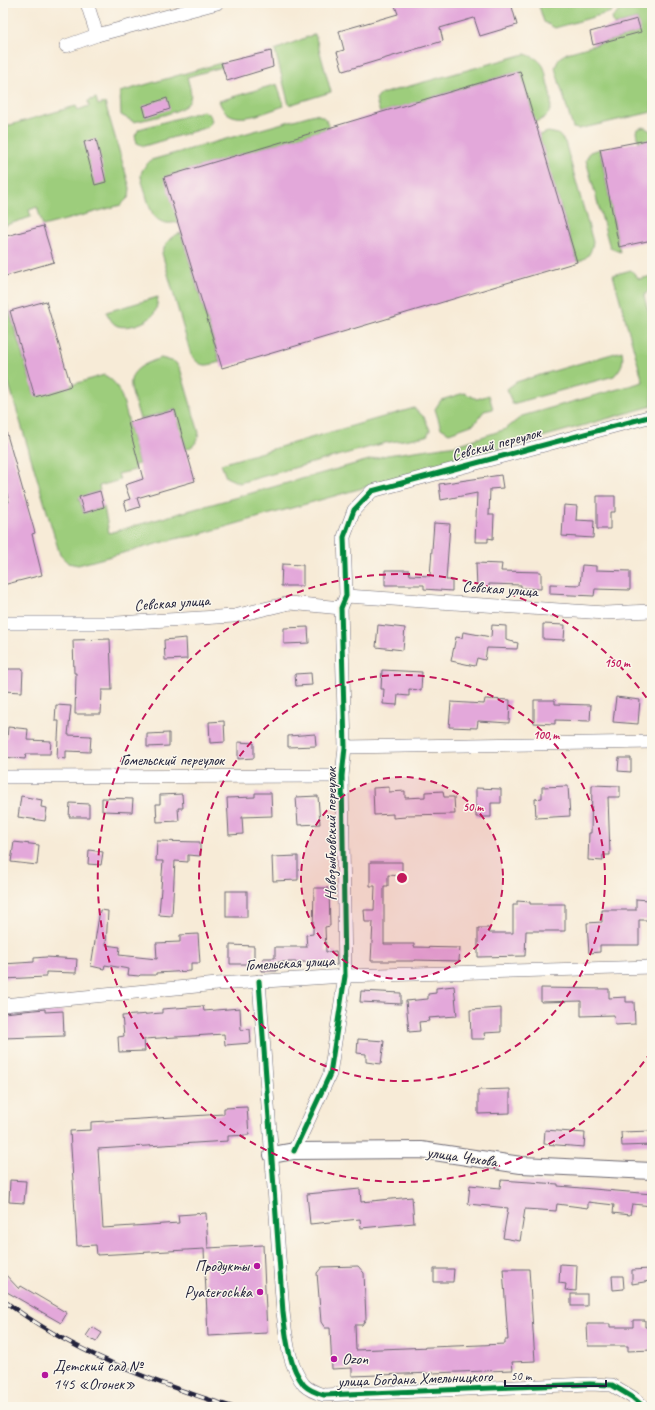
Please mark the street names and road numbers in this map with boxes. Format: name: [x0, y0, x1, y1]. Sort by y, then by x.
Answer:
street label: Севский переулок: [449, 422, 545, 465]
street label: Севская улица: [462, 576, 540, 602]
street label: Севская улица: [134, 590, 212, 616]
street label: Гомельский переулок: [120, 750, 226, 770]
street label: Новозыбковский переулок: [321, 765, 341, 901]
street label: Гомельская улица: [245, 951, 336, 975]
street label: улица Чехова: [425, 1142, 500, 1172]
street label: улица Богдана Хмельницкого: [336, 1366, 494, 1392]

